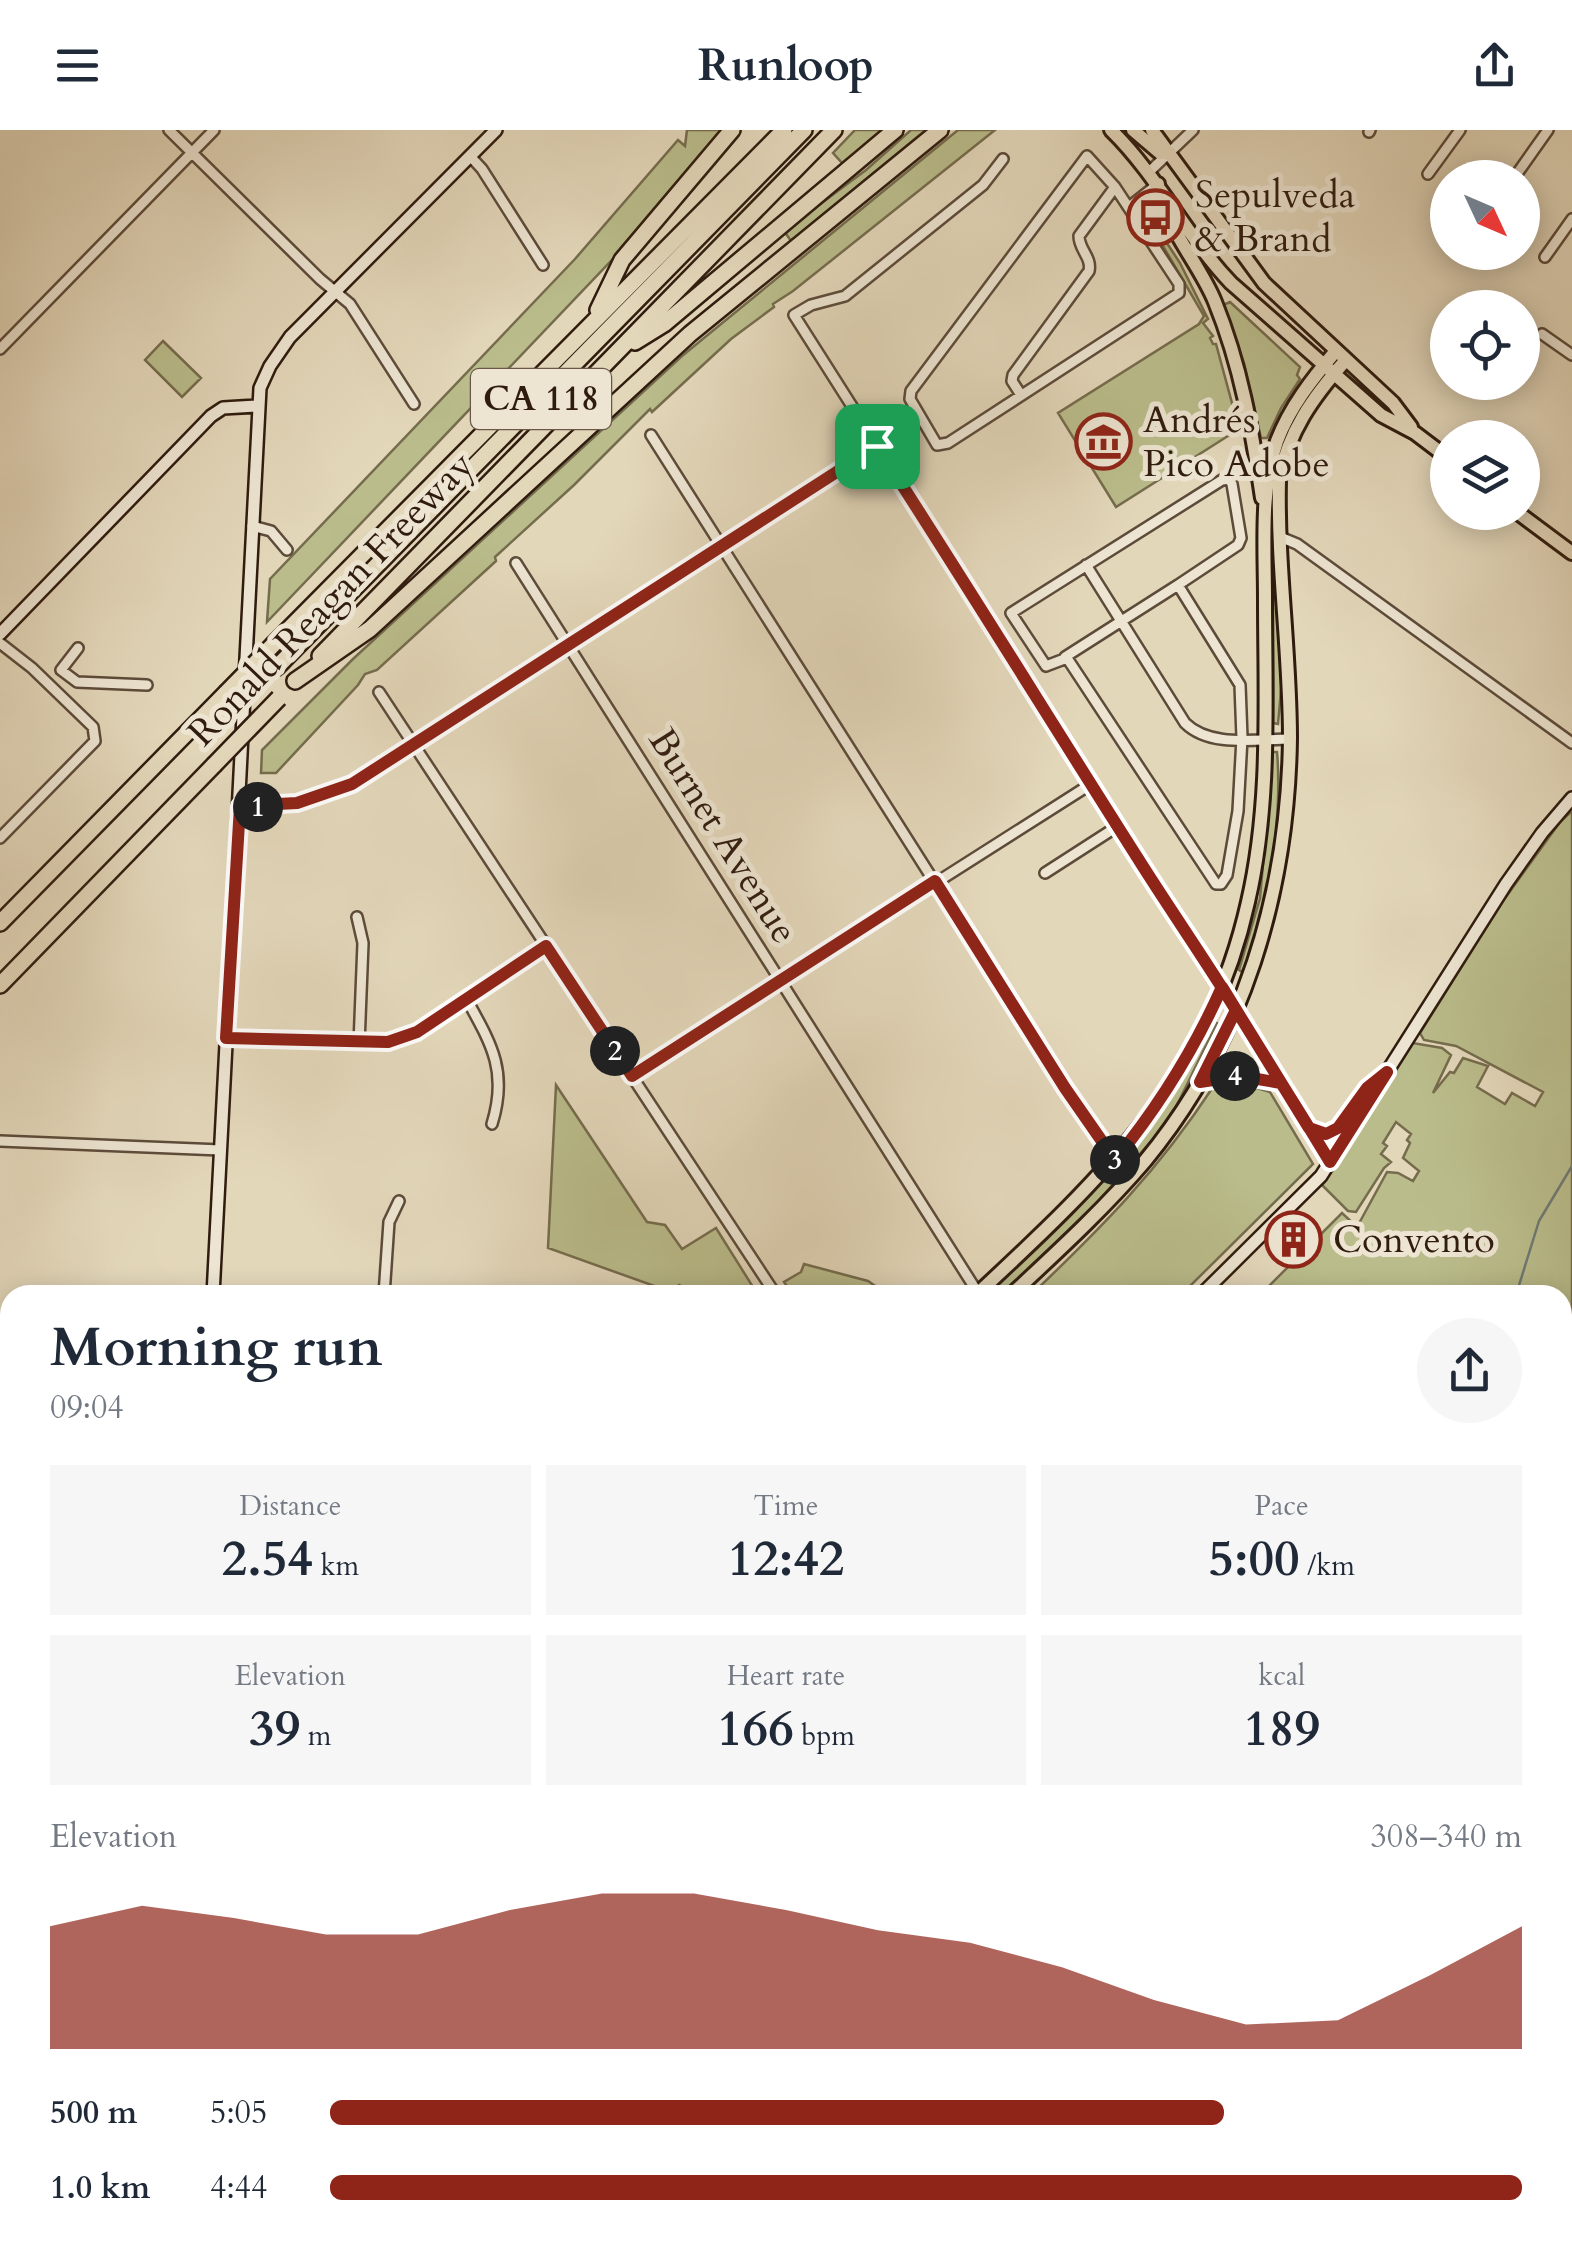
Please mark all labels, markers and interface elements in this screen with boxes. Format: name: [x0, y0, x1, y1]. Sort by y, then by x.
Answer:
text: Runloop: [698, 35, 874, 96]
icon: menu: [50, 38, 105, 93]
icon: share: [1467, 38, 1522, 93]
north arrow: [1430, 160, 1540, 270]
map controls: [1430, 160, 1540, 530]
place label: Sepulveda & Brand: [1195, 169, 1355, 265]
bus stop icon: Sepulveda & Brand: [1126, 187, 1186, 247]
button: locate: [1430, 290, 1540, 400]
road number: CA 118: [471, 369, 611, 429]
place label: Andrés Pico Adobe: [1143, 394, 1330, 490]
pin: [835, 404, 920, 489]
museum icon: Andrés Pico Adobe: [1074, 412, 1134, 472]
icon: arrive: [850, 419, 905, 474]
button: layers: [1430, 420, 1540, 530]
street label: Ronald Reagan Freeway: [176, 440, 486, 758]
street label: Burnet Avenue: [636, 718, 810, 954]
pin: 1: [233, 782, 283, 832]
text: 1: [251, 788, 265, 826]
pin: 2: [590, 1026, 640, 1076]
text: 2: [608, 1032, 622, 1070]
pin: 4: [1210, 1051, 1260, 1101]
text: 4: [1228, 1057, 1242, 1095]
pin: 3: [1090, 1135, 1140, 1185]
text: 3: [1108, 1141, 1122, 1179]
building icon: Convento: [1264, 1210, 1324, 1270]
place label: Convento: [1333, 1214, 1495, 1266]
text: Morning run: [50, 1311, 383, 1385]
button: share: [1417, 1318, 1522, 1423]
text: 09:04: [50, 1386, 124, 1430]
text: Distance: [239, 1487, 342, 1525]
text: Time: [754, 1487, 818, 1525]
text: Pace: [1255, 1487, 1309, 1525]
text: 2.54: [222, 1525, 313, 1593]
text: 12:42: [728, 1525, 844, 1593]
text: 5:00: [1208, 1525, 1300, 1593]
text: km: [313, 1547, 359, 1585]
text: /km: [1300, 1547, 1355, 1585]
text: Elevation: [235, 1657, 346, 1695]
text: Heart rate: [727, 1657, 845, 1695]
text: kcal: [1258, 1657, 1305, 1695]
text: 39: [249, 1695, 300, 1763]
text: 166: [717, 1695, 794, 1763]
text: 189: [1243, 1695, 1320, 1763]
text: m: [300, 1717, 332, 1755]
text: bpm: [794, 1717, 855, 1755]
text: Elevation: [50, 1815, 177, 1859]
text: 308–340 m: [1370, 1815, 1522, 1859]
text: 500 m: [50, 2091, 137, 2135]
text: 5:05: [210, 2091, 267, 2135]
text: 1.0 km: [50, 2166, 150, 2210]
text: 4:44: [210, 2166, 267, 2210]

